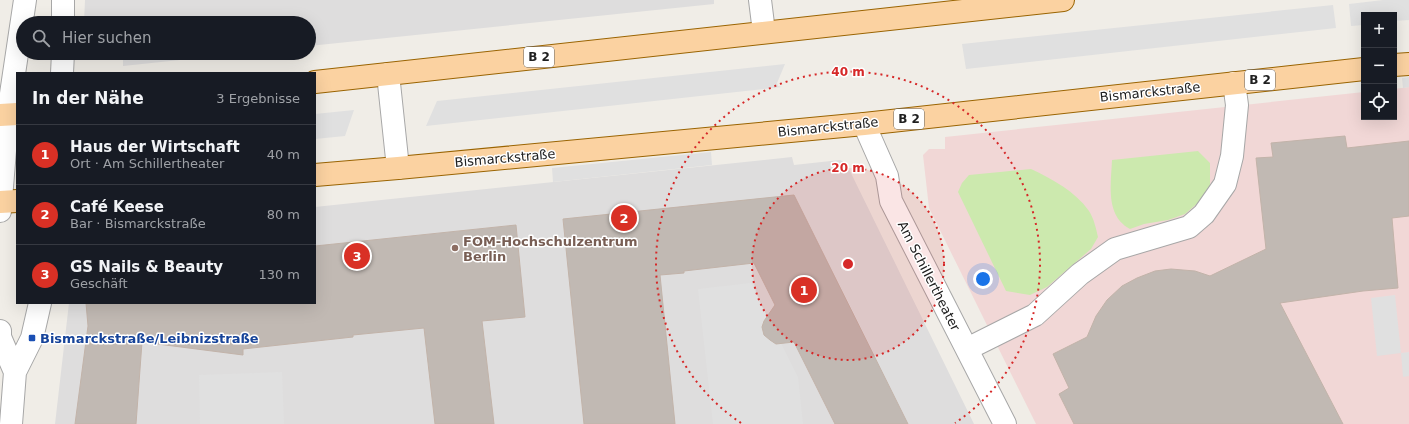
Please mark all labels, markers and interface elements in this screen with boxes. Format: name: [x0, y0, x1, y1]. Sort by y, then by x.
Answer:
map controls: [1361, 12, 1397, 120]
button: +: [1361, 12, 1397, 48]
search box: [16, 16, 316, 60]
icon: search: [30, 27, 52, 49]
text: Hier suchen: [62, 29, 151, 47]
road number: B 2: [524, 47, 554, 67]
button: −: [1361, 48, 1397, 84]
text: 40 m: [831, 65, 865, 79]
road number: B 2: [1245, 70, 1275, 90]
street label: Bismarckstraße: [1099, 79, 1201, 105]
button: locate: [1361, 84, 1397, 120]
text: In der Nähe: [32, 88, 144, 108]
text: 3 Ergebnisse: [216, 91, 300, 106]
road number: B 2: [894, 109, 924, 129]
street label: Bismarckstraße: [777, 114, 879, 140]
text: Haus der Wirtschaft: [70, 138, 240, 156]
street label: Bismarckstraße: [454, 146, 556, 170]
text: 1: [40, 147, 50, 162]
text: 40 m: [267, 147, 300, 162]
text: Ort · Am Schillertheater: [70, 156, 224, 171]
text: 20 m: [831, 161, 865, 175]
text: Café Keese: [70, 198, 164, 216]
pin: 2: [611, 203, 637, 233]
text: 2: [40, 207, 50, 222]
text: 80 m: [267, 207, 300, 222]
text: Bar · Bismarckstraße: [70, 216, 206, 231]
street label: Am Schillertheater: [895, 219, 964, 334]
place label: FOM-Hochschulzentrum Berlin: [463, 234, 638, 264]
pin: 3: [344, 241, 370, 271]
marker: FOM-Hochschulzentrum Berlin: [450, 243, 460, 253]
centre of rings: [841, 257, 855, 271]
text: GS Nails & Beauty: [70, 258, 223, 276]
text: 3: [40, 267, 50, 282]
text: 130 m: [258, 267, 300, 282]
your location: [973, 269, 993, 289]
pin: 1: [791, 275, 817, 305]
text: Geschäft: [70, 276, 128, 291]
place label: Bismarckstraße/Leibnizstraße: [40, 331, 259, 346]
marker: Bismarckstraße/Leibnizstraße: [27, 333, 37, 343]

